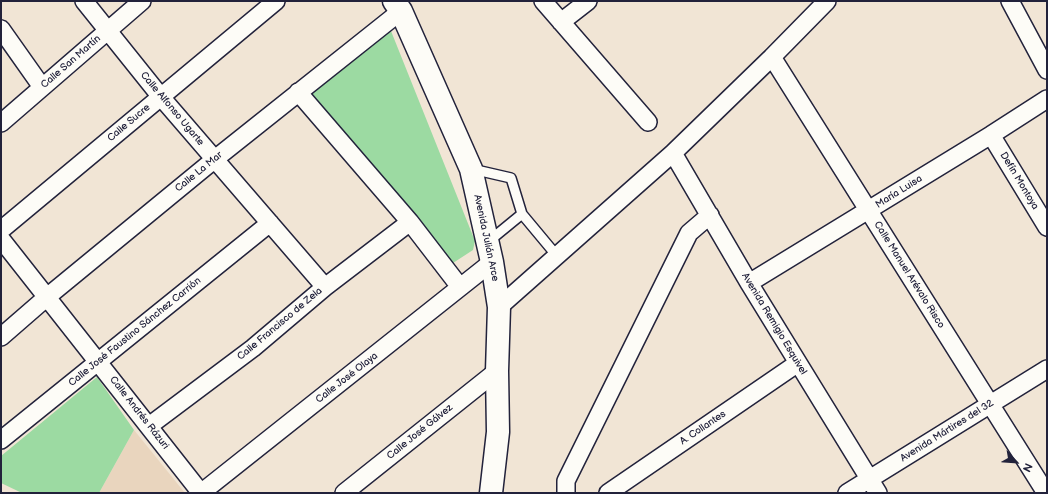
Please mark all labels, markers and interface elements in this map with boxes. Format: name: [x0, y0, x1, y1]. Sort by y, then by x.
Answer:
street label: Calle San Martín: [39, 33, 103, 91]
street label: Calle Alfonso Ugarte: [138, 70, 206, 148]
street label: Calle Sucre: [105, 102, 153, 144]
street label: Calle La Mar: [173, 149, 225, 195]
street label: Defín Montoya: [997, 150, 1041, 212]
street label: María Luisa: [873, 173, 925, 211]
street label: Avenida Julián Arce: [471, 193, 501, 283]
street label: Calle Manuel Arévalo Risco: [871, 219, 947, 331]
street label: Avenida Remigio Esquivel: [739, 271, 809, 377]
street label: Calle José Faustino Sánchez Carrión: [66, 275, 204, 389]
street label: Calle Francisco de Zela: [235, 285, 325, 363]
street label: Calle José Olaya: [314, 350, 380, 406]
street label: Calle Andrés Rázuri: [107, 374, 171, 452]
street label: Avenida Mártires del 32: [898, 397, 996, 465]
street label: Calle José Gálvez: [385, 402, 455, 462]
street label: A. Collantes: [678, 408, 728, 448]
north arrow: [996, 442, 1036, 482]
text: N: [1020, 461, 1035, 474]

